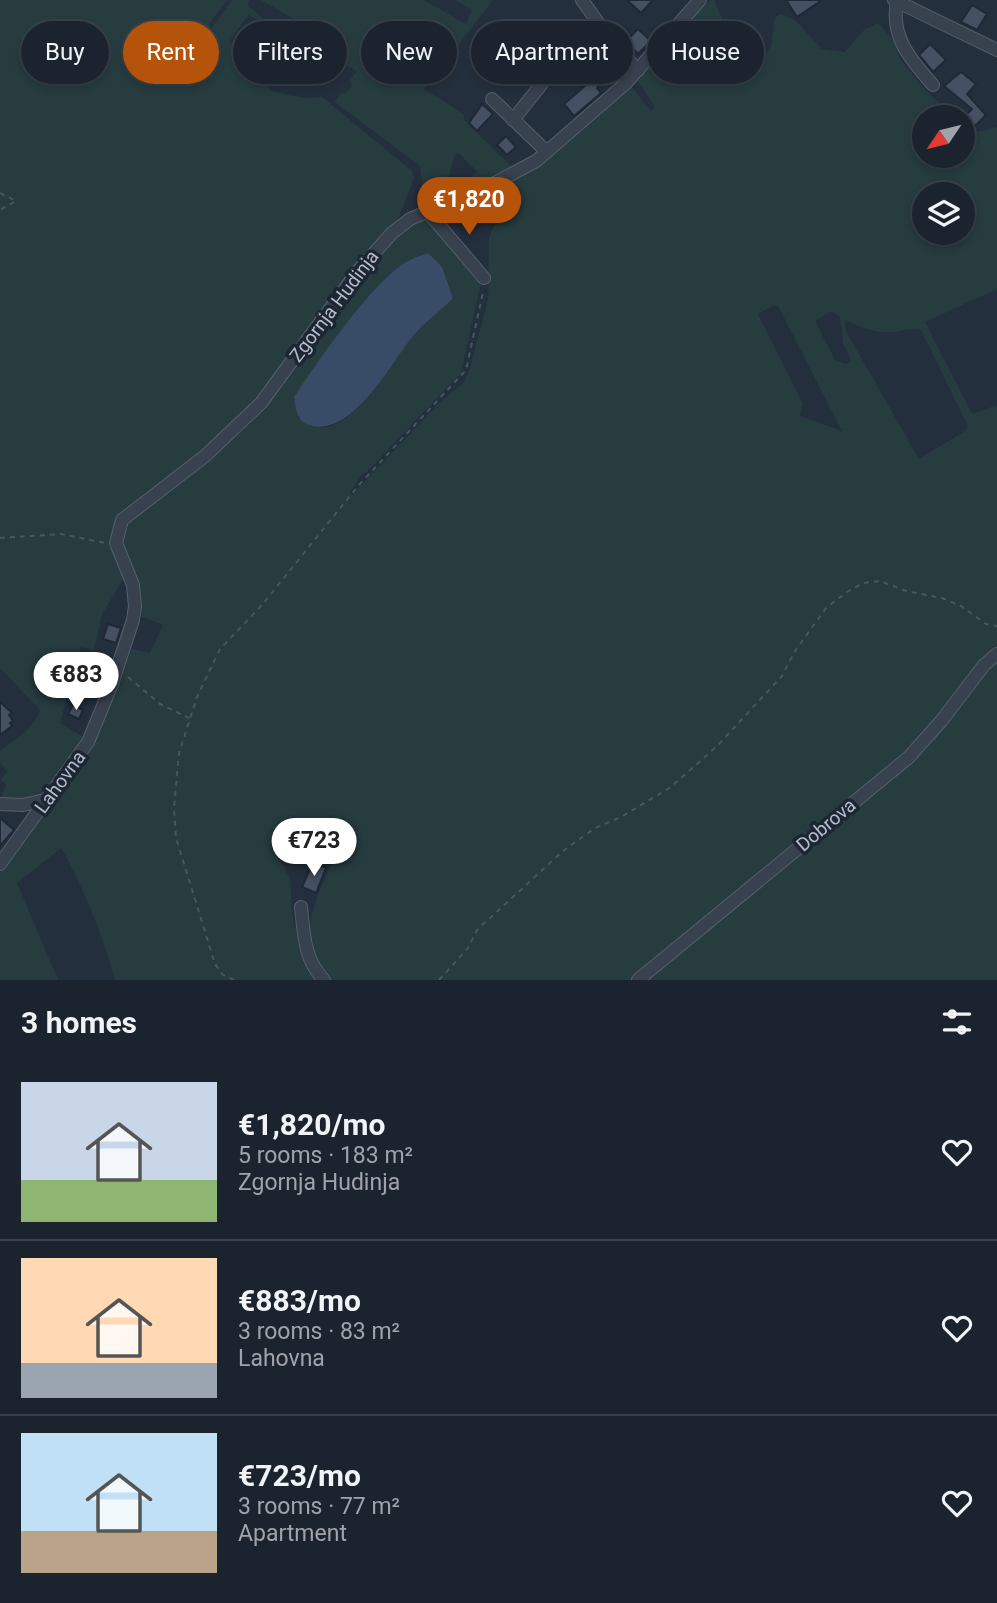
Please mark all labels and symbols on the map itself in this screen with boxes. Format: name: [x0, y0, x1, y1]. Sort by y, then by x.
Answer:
north arrow: [912, 105, 975, 168]
pin: €1,820: [412, 177, 526, 237]
street label: Zgornja Hudinja: [285, 246, 383, 366]
pin: €883: [35, 652, 117, 712]
street label: Lahovna: [30, 746, 90, 818]
street label: Dobrova: [792, 794, 860, 856]
pin: €723: [273, 818, 355, 878]

